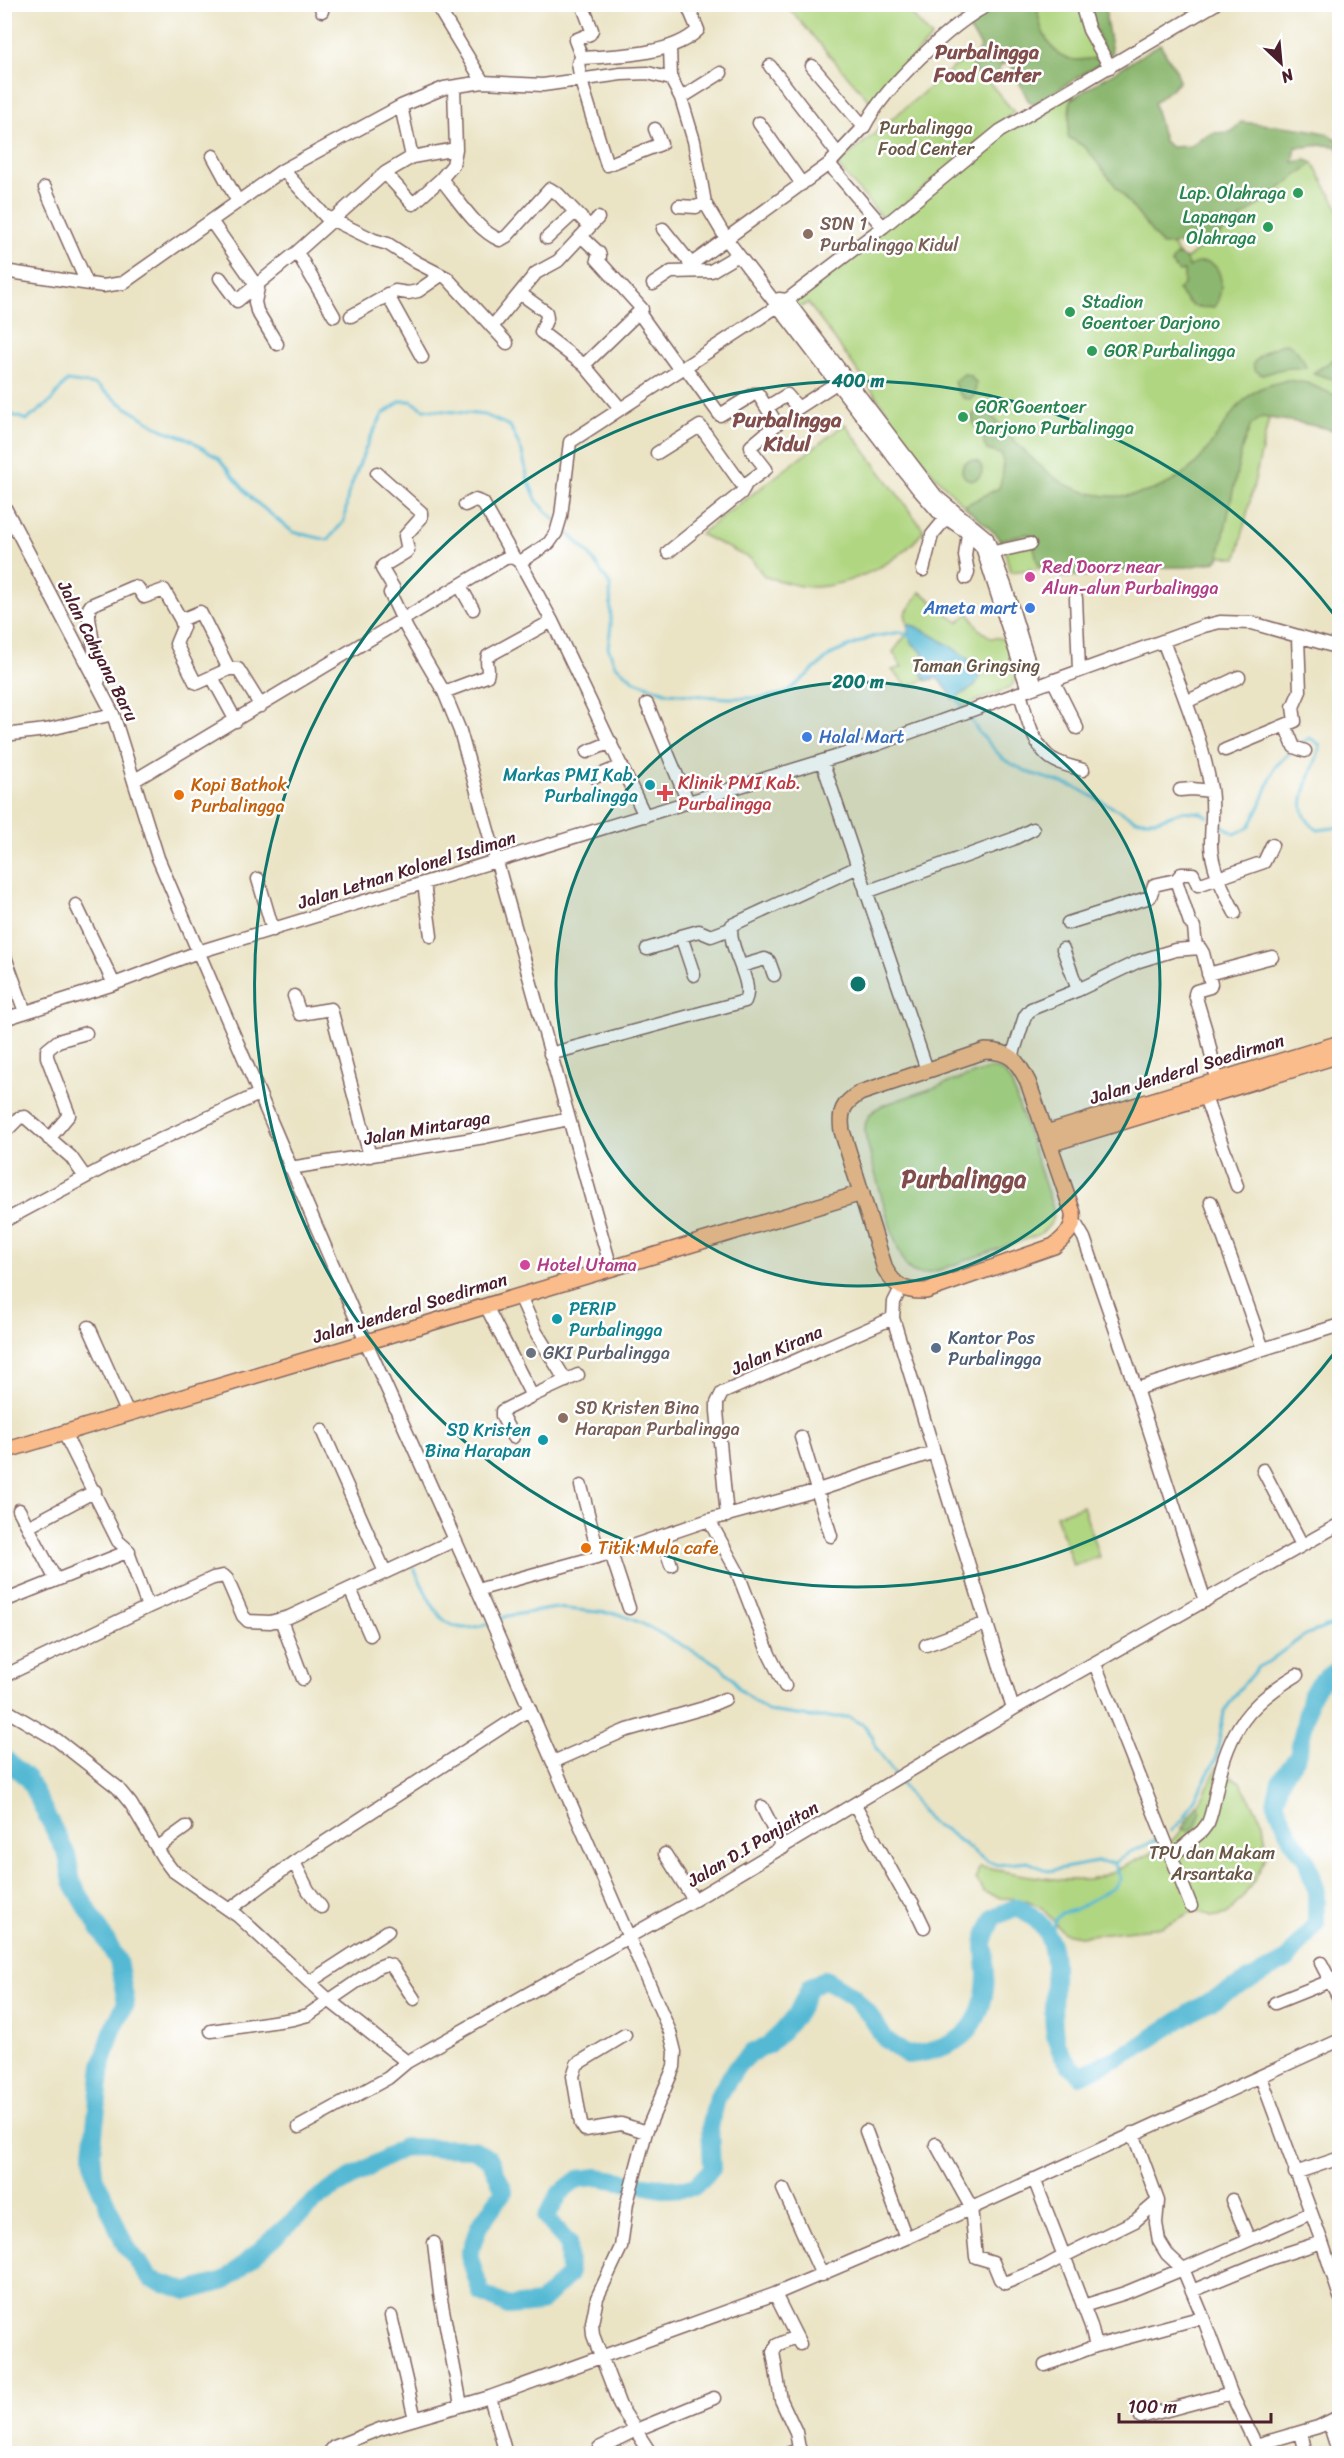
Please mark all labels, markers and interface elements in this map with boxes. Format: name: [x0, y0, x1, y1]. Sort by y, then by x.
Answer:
north arrow: [1251, 33, 1311, 93]
district label: Purbalingga Food Center: [933, 35, 1042, 93]
text: N: [1275, 60, 1300, 92]
park label: Purbalingga Food Center: [878, 112, 975, 165]
place label: Lap. Olahraga: [1179, 177, 1286, 209]
marker: Lap. Olahraga: [1291, 186, 1305, 200]
place label: Lapangan Olahraga: [1183, 201, 1256, 254]
place label: SDN 1 Purbalingga Kidul: [820, 208, 959, 261]
marker: Lapangan Olahraga: [1261, 220, 1275, 234]
marker: SDN 1 Purbalingga Kidul: [801, 227, 815, 241]
place label: Stadion Goentoer Darjono: [1082, 286, 1220, 339]
marker: Stadion Goentoer Darjono: [1063, 305, 1077, 319]
place label: GOR Purbalingga: [1104, 335, 1236, 367]
marker: GOR Purbalingga: [1085, 344, 1099, 358]
text: 400 m: [831, 365, 884, 397]
place label: GOR Goentoer Darjono Purbalingga: [975, 391, 1134, 444]
district label: Purbalingga Kidul: [732, 401, 842, 463]
marker: GOR Goentoer Darjono Purbalingga: [956, 410, 970, 424]
place label: Red Doorz near Alun-alun Purbalingga: [1041, 551, 1218, 604]
marker: Red Doorz near Alun-alun Purbalingga: [1023, 570, 1037, 584]
street label: Jalan Cahyana Baru: [48, 574, 148, 728]
place label: Ameta mart: [922, 592, 1018, 624]
marker: Ameta mart: [1023, 601, 1037, 615]
park label: Taman Gringsing: [912, 650, 1040, 682]
text: 200 m: [831, 666, 884, 698]
place label: Halal Mart: [819, 721, 905, 753]
marker: Halal Mart: [800, 730, 814, 744]
place label: Markas PMI Kab. Purbalingga: [503, 759, 638, 812]
place label: Klinik PMI Kab. Purbalingga: [678, 767, 801, 820]
place label: Kopi Bathok Purbalingga: [191, 769, 287, 822]
marker: Markas PMI Kab. Purbalingga: [643, 778, 657, 792]
marker: Klinik PMI Kab. Purbalingga: [656, 784, 674, 802]
marker: Kopi Bathok Purbalingga: [172, 788, 186, 802]
street label: Jalan Letnan Kolonel Isdiman: [293, 821, 520, 919]
centre of rings: [848, 974, 868, 994]
street label: Jalan Jenderal Soedirman: [1085, 1024, 1288, 1114]
street label: Jalan Mintaraga: [360, 1101, 493, 1155]
district label: Purbalingga: [902, 1158, 1026, 1200]
place label: Hotel Utama: [537, 1249, 637, 1281]
marker: Hotel Utama: [518, 1258, 532, 1272]
street label: Jalan Jenderal Soedirman: [308, 1263, 511, 1353]
place label: PERIP Purbalingga: [569, 1293, 663, 1346]
marker: PERIP Purbalingga: [550, 1312, 564, 1326]
street label: Jalan Kirana: [725, 1315, 829, 1385]
place label: Kantor Pos Purbalingga: [948, 1322, 1042, 1375]
place label: GKI Purbalingga: [543, 1337, 670, 1369]
marker: Kantor Pos Purbalingga: [929, 1341, 943, 1355]
marker: GKI Purbalingga: [524, 1346, 538, 1360]
place label: SD Kristen Bina Harapan Purbalingga: [575, 1392, 740, 1445]
marker: SD Kristen Bina Harapan Purbalingga: [556, 1411, 570, 1425]
place label: SD Kristen Bina Harapan: [425, 1414, 531, 1467]
marker: SD Kristen Bina Harapan: [536, 1433, 550, 1447]
place label: Titik Mula cafe: [598, 1532, 719, 1564]
marker: Titik Mula cafe: [579, 1541, 593, 1555]
street label: Jalan D.I Panjaitan: [680, 1792, 825, 1897]
park label: TPU dan Makam Arsantaka: [1149, 1837, 1275, 1890]
scale bar: [1119, 2386, 1270, 2424]
text: 100 m: [1128, 2391, 1177, 2423]

